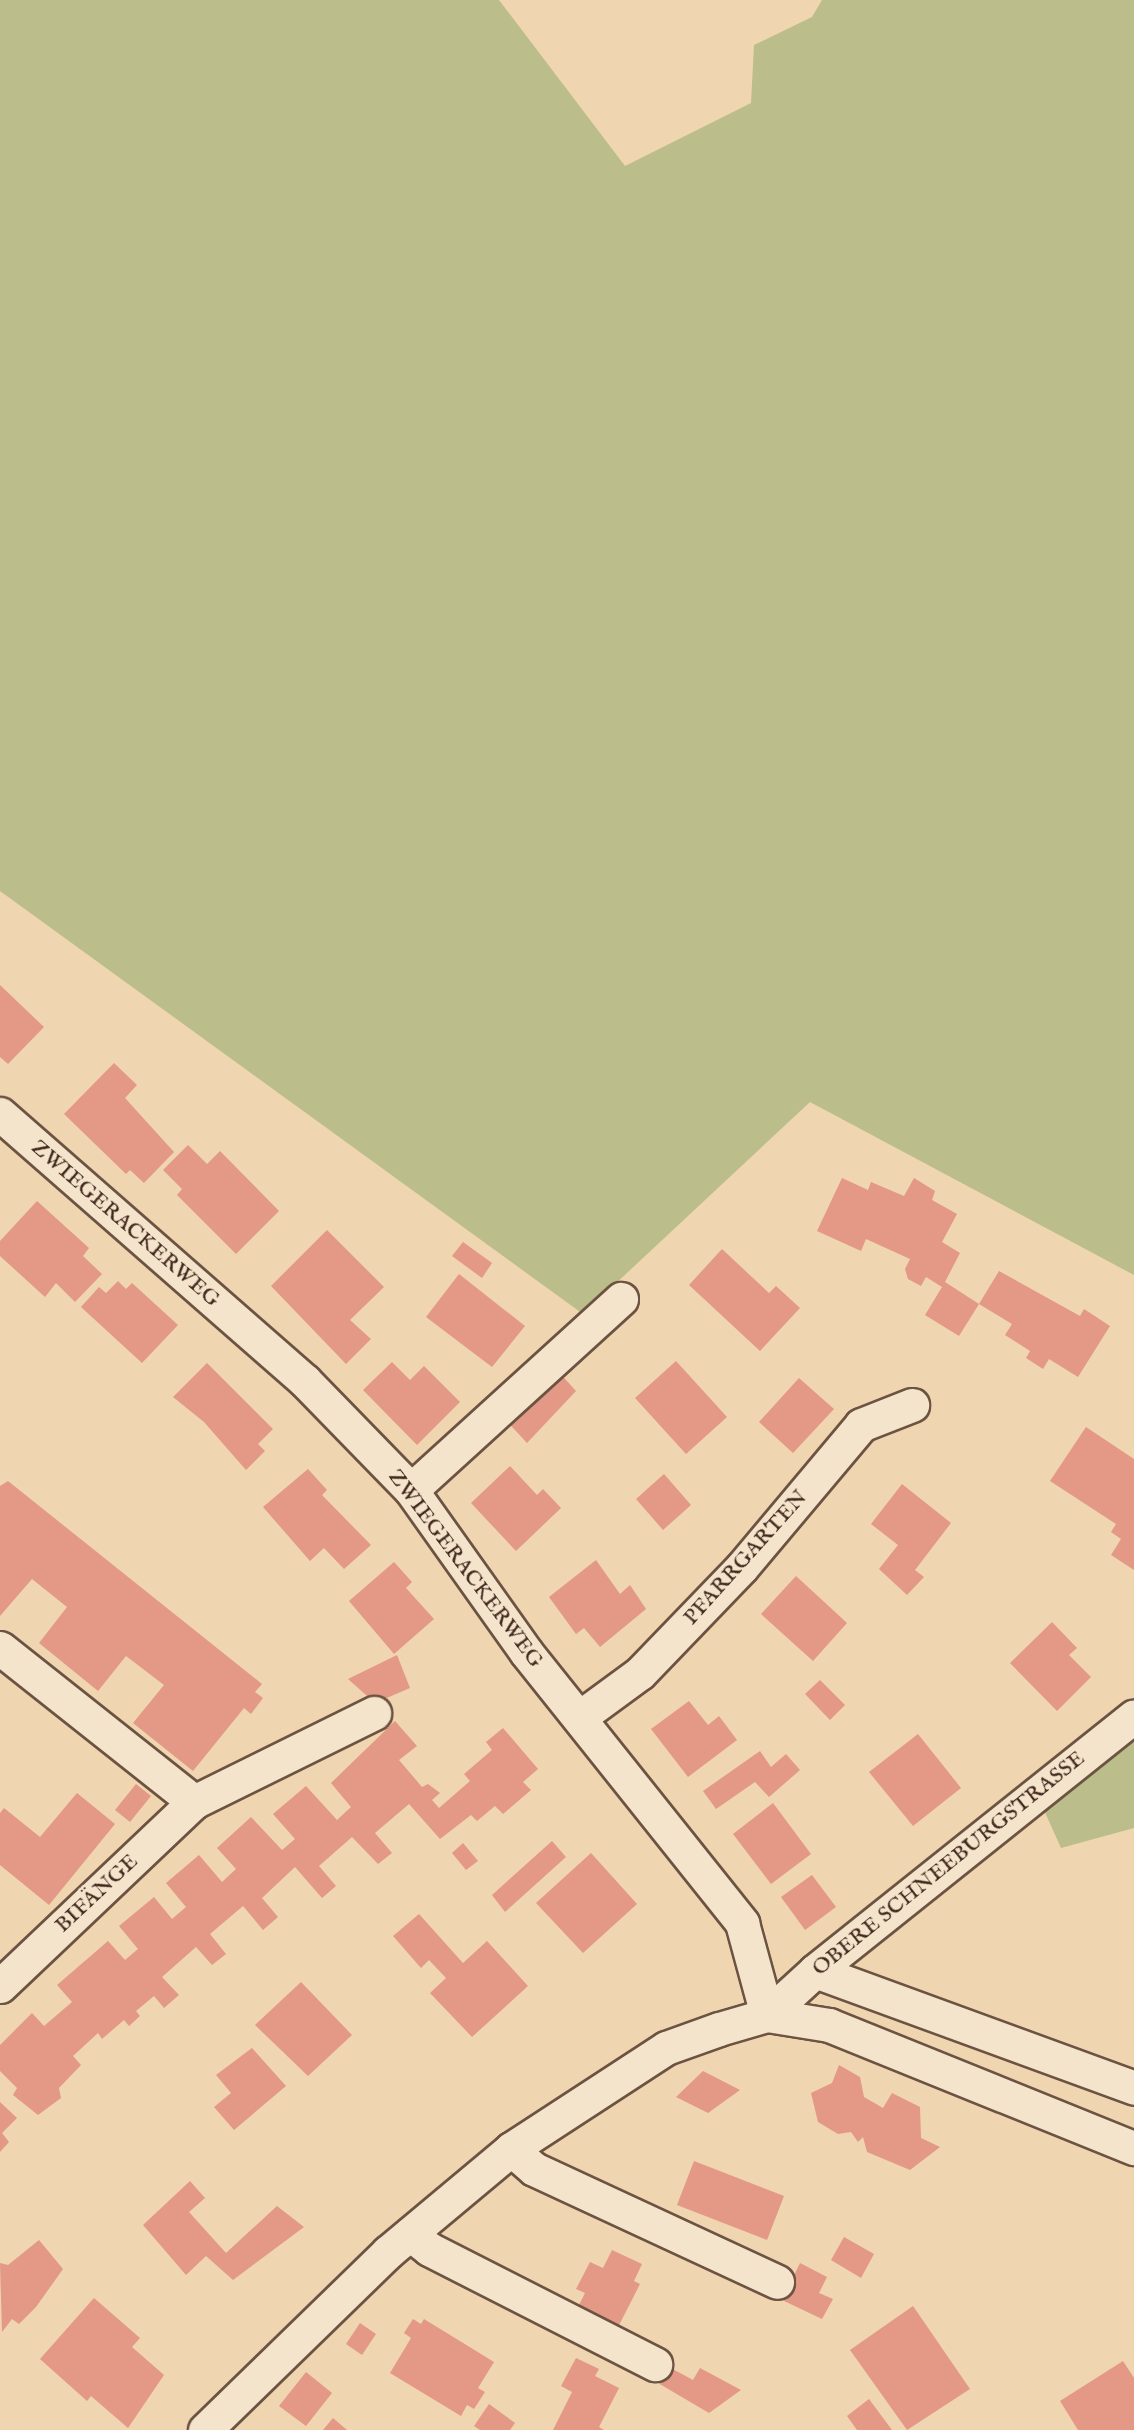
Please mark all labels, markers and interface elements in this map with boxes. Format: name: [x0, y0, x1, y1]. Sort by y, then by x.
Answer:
street label: ZWIEGERACKERWEG: [25, 1135, 225, 1313]
street label: ZWIEGERACKERWEG: [382, 1465, 548, 1673]
street label: PFARRGARTEN: [678, 1485, 814, 1631]
street label: OBERE SCHNEEBURGSTRASSE: [807, 1746, 1091, 1982]
street label: BIFÄNGE: [50, 1849, 144, 1939]

